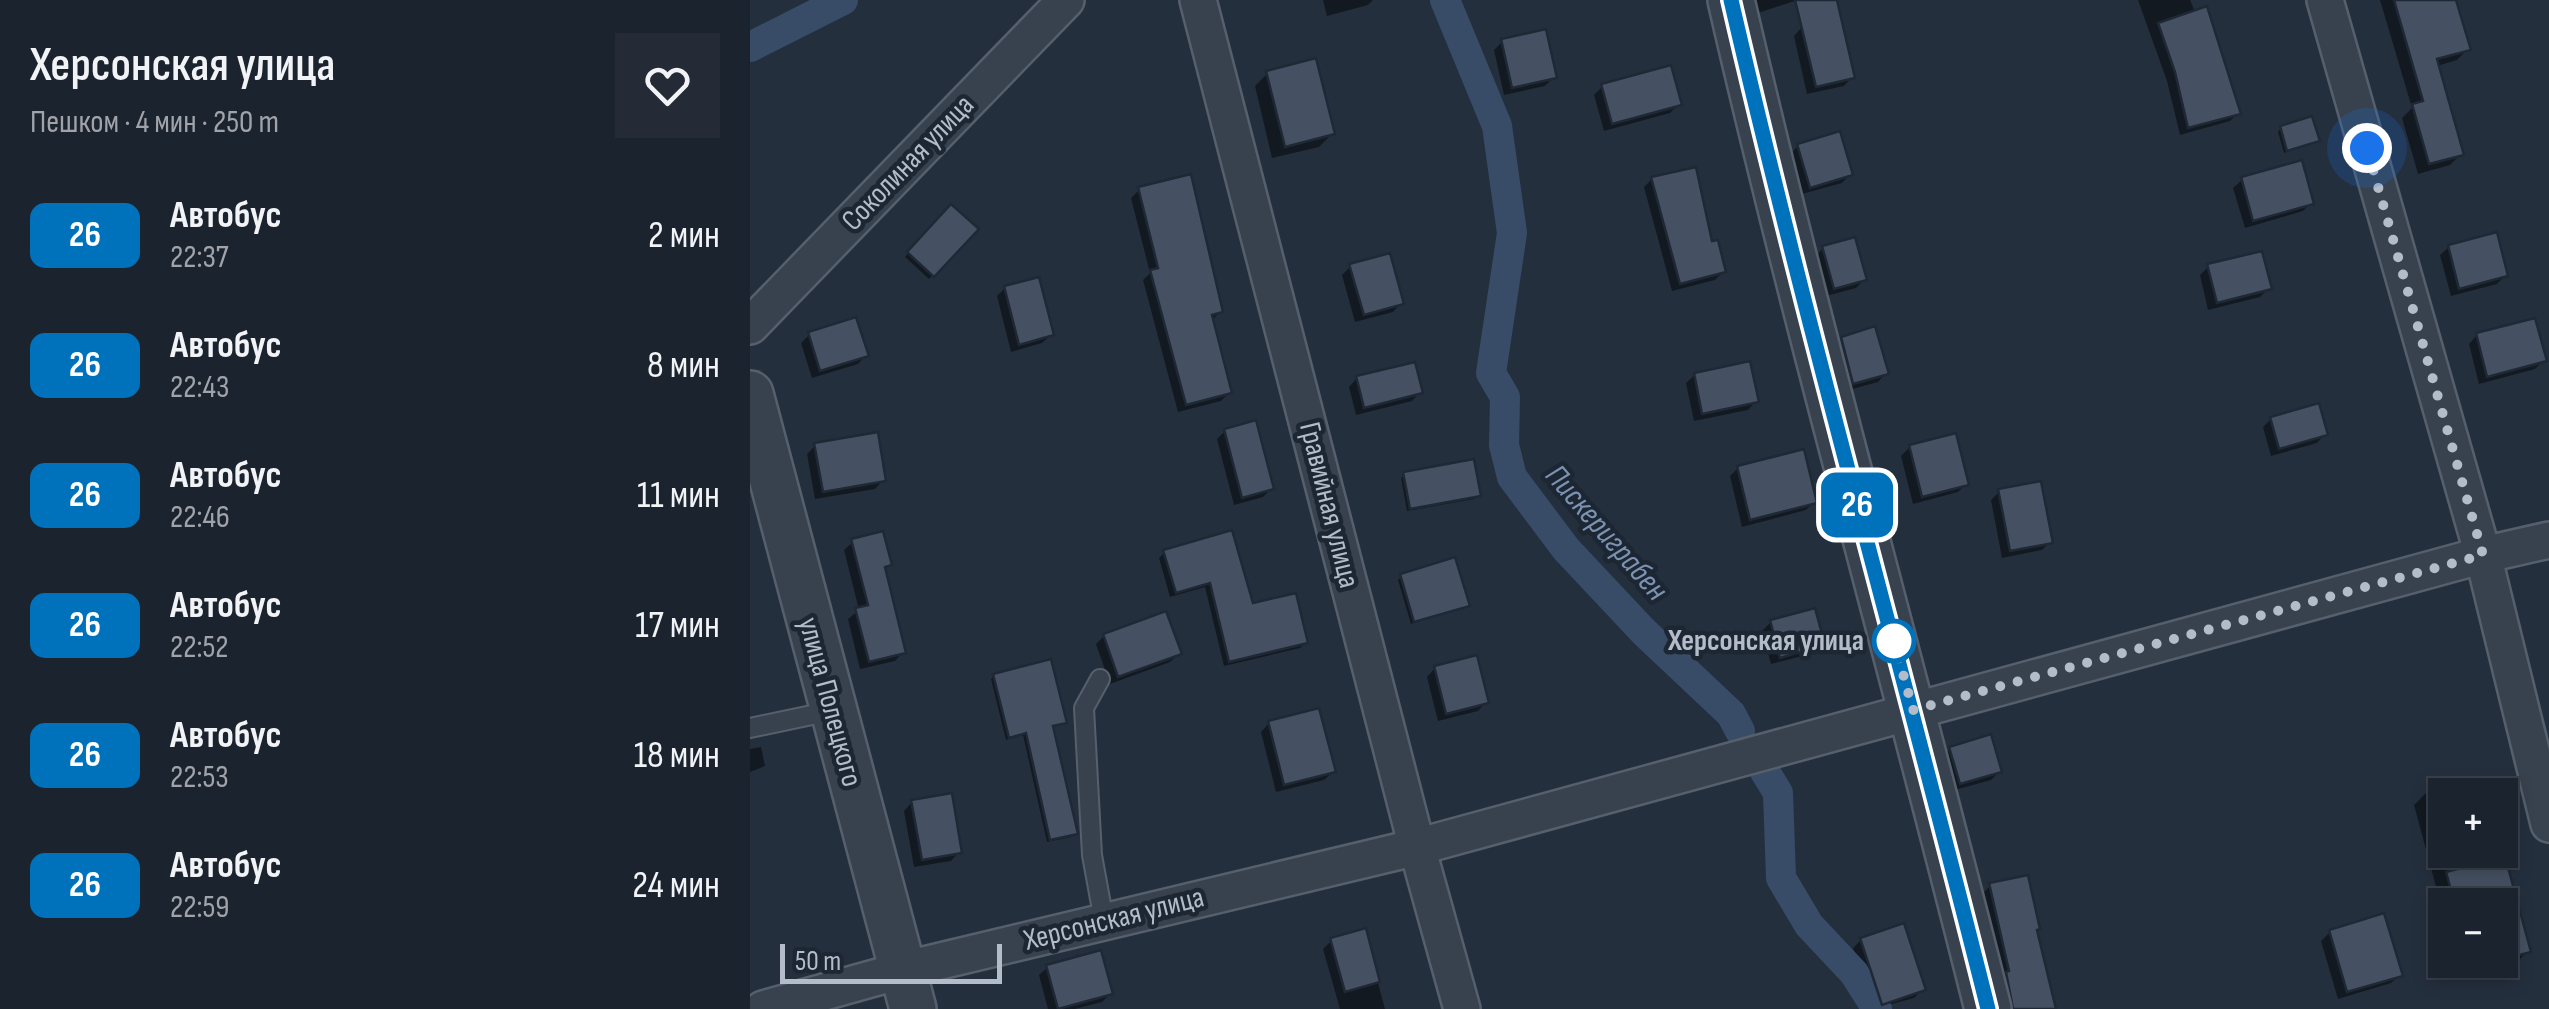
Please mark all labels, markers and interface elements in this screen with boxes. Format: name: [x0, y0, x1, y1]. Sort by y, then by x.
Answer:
button: heart: [615, 33, 720, 138]
text: Херсонская улица: [30, 37, 336, 94]
street label: Соколиная улица: [834, 88, 982, 238]
text: Пешком · 4 мин · 250 m: [30, 103, 279, 142]
your location: [2342, 123, 2392, 173]
text: Автобус: [170, 193, 281, 238]
text: 2 мин: [648, 213, 720, 258]
text: 26: [69, 214, 101, 257]
text: 22:37: [170, 238, 229, 277]
text: Автобус: [170, 323, 281, 368]
text: 8 мин: [647, 343, 720, 388]
text: 26: [69, 344, 101, 387]
text: 22:43: [170, 368, 229, 407]
street label: Гравийная улица: [1291, 418, 1367, 592]
text: Автобус: [170, 453, 281, 498]
water label: Пискериграбен: [1536, 457, 1676, 609]
line badge: 26: [1812, 472, 1902, 538]
text: 11 мин: [637, 473, 720, 518]
text: 26: [69, 474, 101, 517]
text: 26: [1841, 484, 1873, 527]
text: 22:46: [170, 498, 230, 537]
text: Автобус: [170, 583, 281, 628]
text: 17 мин: [635, 603, 720, 648]
text: 26: [69, 604, 101, 647]
street label: улица Полецкого: [790, 613, 870, 791]
marker: Херсонская улица: [1873, 620, 1915, 662]
place label: Херсонская улица: [1667, 623, 1864, 659]
text: 22:52: [170, 628, 228, 667]
text: Автобус: [170, 713, 281, 758]
text: 18 мин: [634, 733, 720, 778]
text: 26: [69, 734, 101, 777]
text: 22:53: [170, 758, 229, 797]
map controls: [2428, 778, 2518, 978]
button: +: [2428, 778, 2518, 868]
text: Автобус: [170, 843, 281, 888]
text: 24 мин: [632, 863, 720, 908]
text: 26: [69, 864, 101, 907]
street label: Херсонская улица: [1019, 879, 1208, 959]
text: 22:59: [170, 888, 229, 927]
button: −: [2428, 888, 2518, 978]
scale bar: [780, 939, 1002, 984]
text: 50 m: [795, 945, 841, 978]

